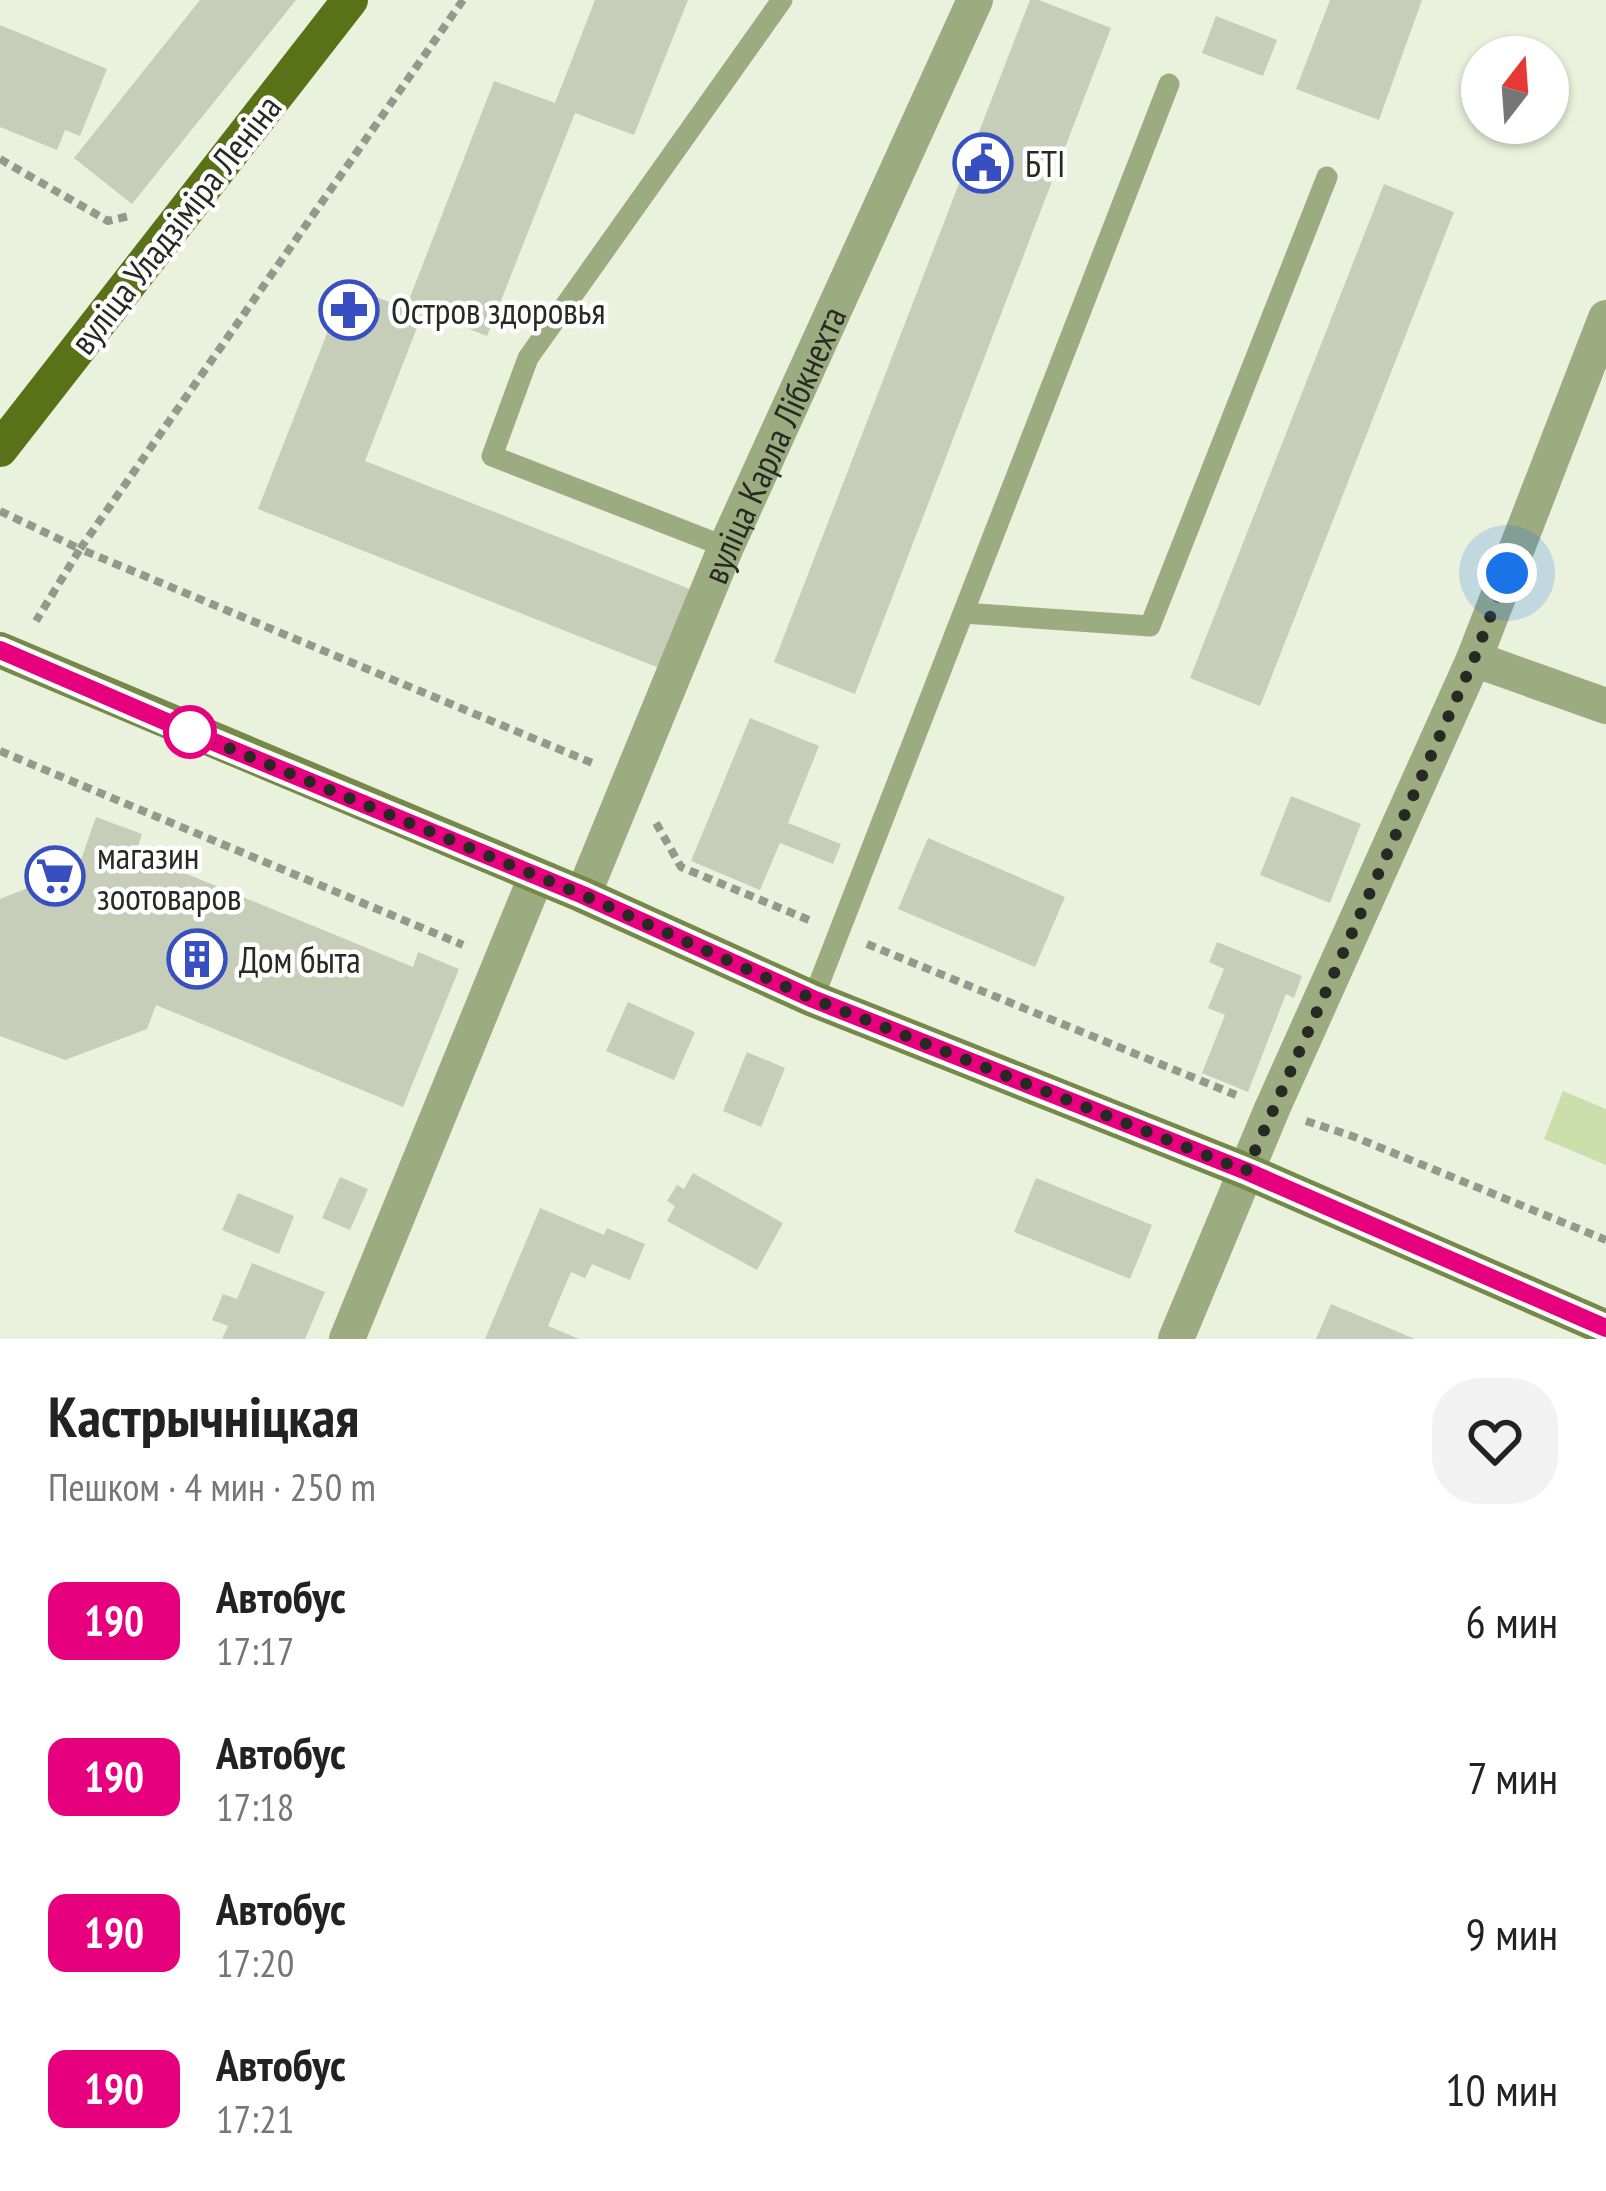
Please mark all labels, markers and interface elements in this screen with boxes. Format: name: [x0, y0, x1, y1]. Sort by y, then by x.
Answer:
north arrow: [1461, 36, 1569, 144]
map controls: [1461, 36, 1569, 144]
street label: вуліца Уладзіміра Леніна: [59, 85, 291, 363]
public building icon: БТІ: [952, 132, 1014, 194]
place label: БТІ: [1025, 140, 1066, 187]
pharmacy icon: Остров здоровья: [318, 279, 380, 341]
place label: Остров здоровья: [391, 287, 605, 334]
street label: вуліца Карла Лібкнехта: [690, 299, 856, 590]
your location: [1477, 543, 1537, 603]
unlabelled marker: [165, 707, 215, 757]
place label: магазин зоотоваров: [97, 832, 242, 920]
supermarket icon: магазин зоотоваров: [24, 845, 86, 907]
building icon: Дом быта: [166, 928, 228, 990]
place label: Дом быта: [239, 936, 361, 983]
button: heart: [1432, 1378, 1558, 1504]
text: Кастрычніцкая: [48, 1379, 359, 1453]
text: Пешком · 4 мин · 250 m: [48, 1461, 376, 1512]
text: Автобус: [216, 1567, 346, 1625]
text: 6 мин: [1465, 1592, 1558, 1650]
text: 190: [84, 1593, 144, 1648]
text: 17:17: [216, 1625, 294, 1676]
text: Автобус: [216, 1723, 346, 1781]
text: 7 мин: [1467, 1748, 1558, 1806]
text: 190: [84, 1749, 144, 1804]
text: 17:18: [216, 1781, 294, 1832]
text: Автобус: [216, 1879, 346, 1937]
text: 9 мин: [1465, 1904, 1558, 1962]
text: 190: [84, 1905, 144, 1960]
text: 17:20: [216, 1937, 294, 1988]
text: Автобус: [216, 2035, 346, 2093]
text: 10 мин: [1445, 2060, 1558, 2118]
text: 190: [84, 2061, 144, 2116]
text: 17:21: [216, 2093, 294, 2144]

